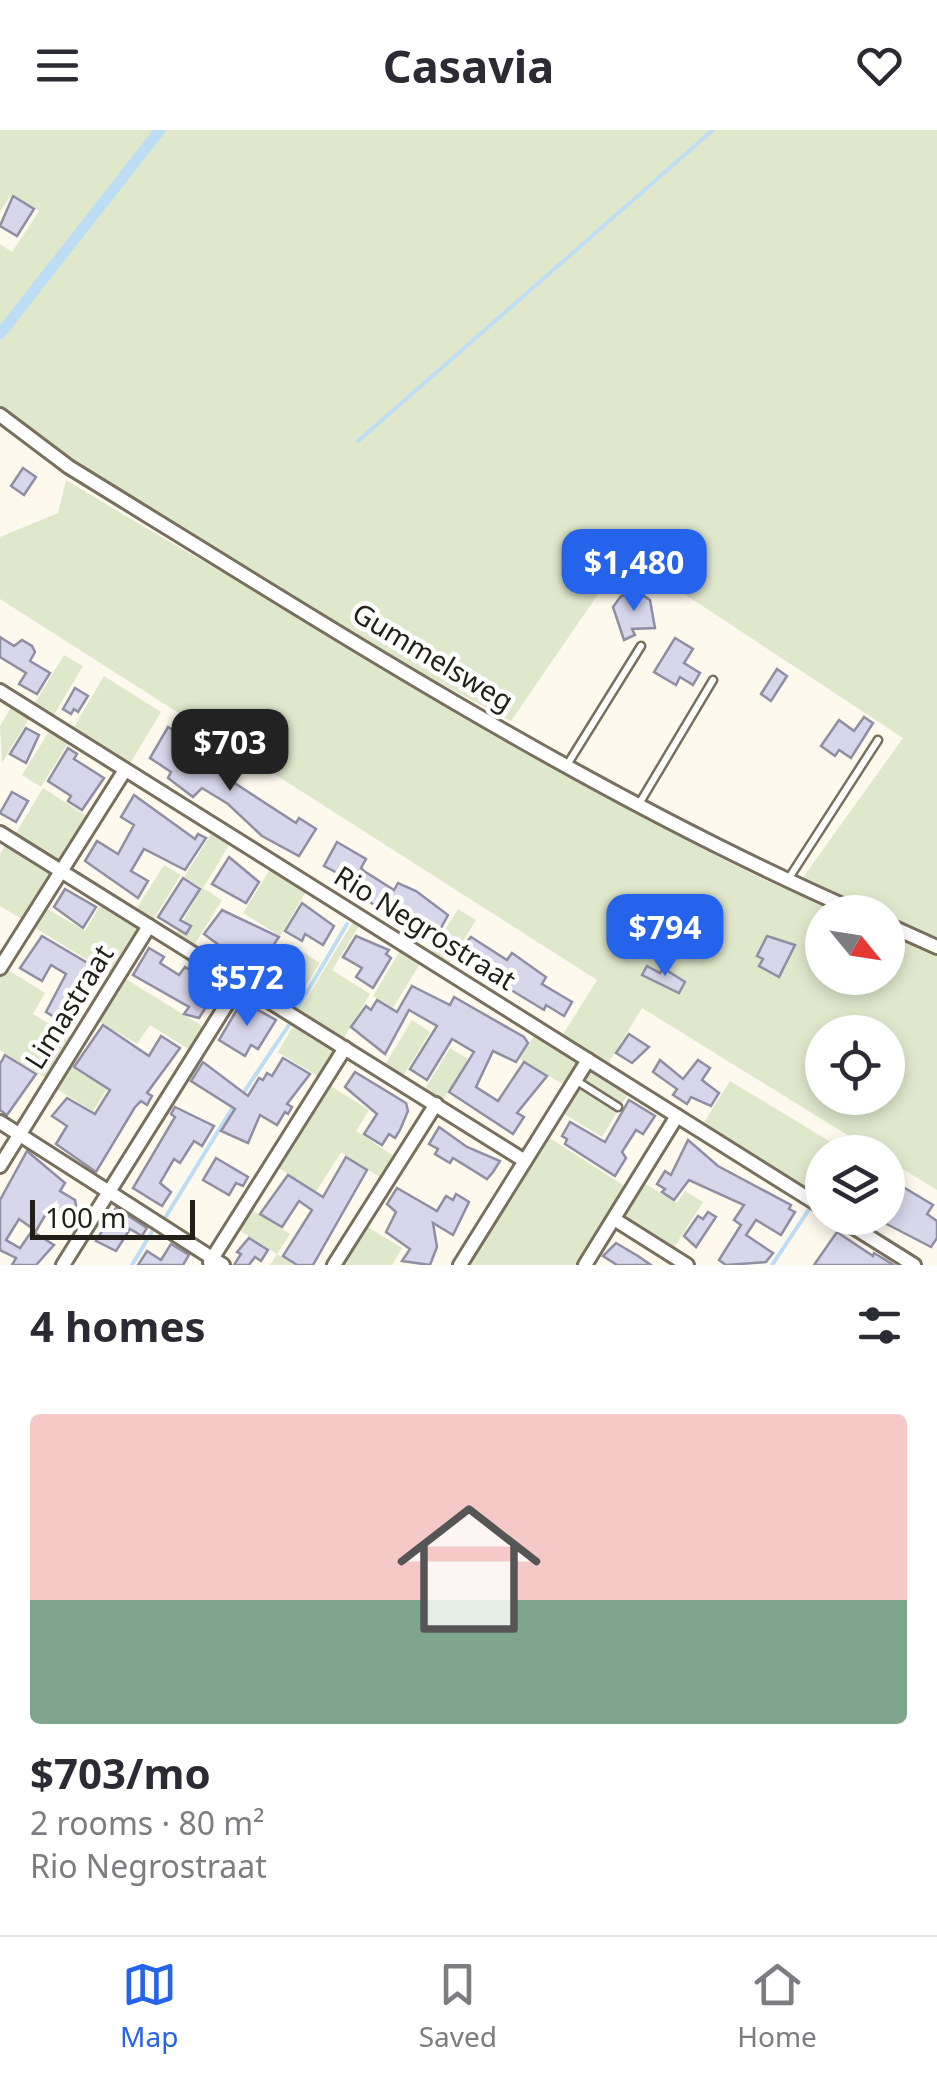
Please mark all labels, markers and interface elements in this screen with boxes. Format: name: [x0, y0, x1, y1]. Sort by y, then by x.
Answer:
text: Casavia: [383, 35, 554, 96]
icon: menu: [30, 38, 85, 93]
icon: heart: [852, 38, 907, 93]
pin: $1,480: [553, 529, 715, 614]
text: $1,480: [584, 540, 684, 583]
street label: Gummelsweg: [346, 593, 521, 719]
pin: $703: [171, 709, 289, 794]
text: $703: [193, 720, 267, 763]
street label: Rio Negrostraat: [328, 856, 523, 998]
pin: $794: [606, 894, 724, 979]
north arrow: [805, 895, 905, 995]
map controls: [805, 895, 905, 1235]
text: $794: [628, 905, 702, 948]
street label: Limastraat: [15, 937, 121, 1076]
pin: $572: [188, 944, 306, 1029]
text: $572: [210, 955, 284, 998]
button: locate: [805, 1015, 905, 1115]
button: layers: [805, 1135, 905, 1235]
scale bar: [30, 1195, 195, 1240]
text: 100 m: [45, 1198, 127, 1236]
text: 4 homes: [30, 1297, 206, 1354]
icon: filters: [852, 1298, 907, 1353]
icon: home: [379, 1479, 559, 1659]
text: $703/mo: [30, 1744, 211, 1801]
text: 2 rooms · 80 m²: [30, 1801, 264, 1844]
text: Rio Negrostraat: [30, 1844, 267, 1887]
tab: Map: [120, 1957, 178, 2055]
tab: Saved: [419, 1957, 497, 2055]
tab: Home: [737, 1957, 817, 2055]

